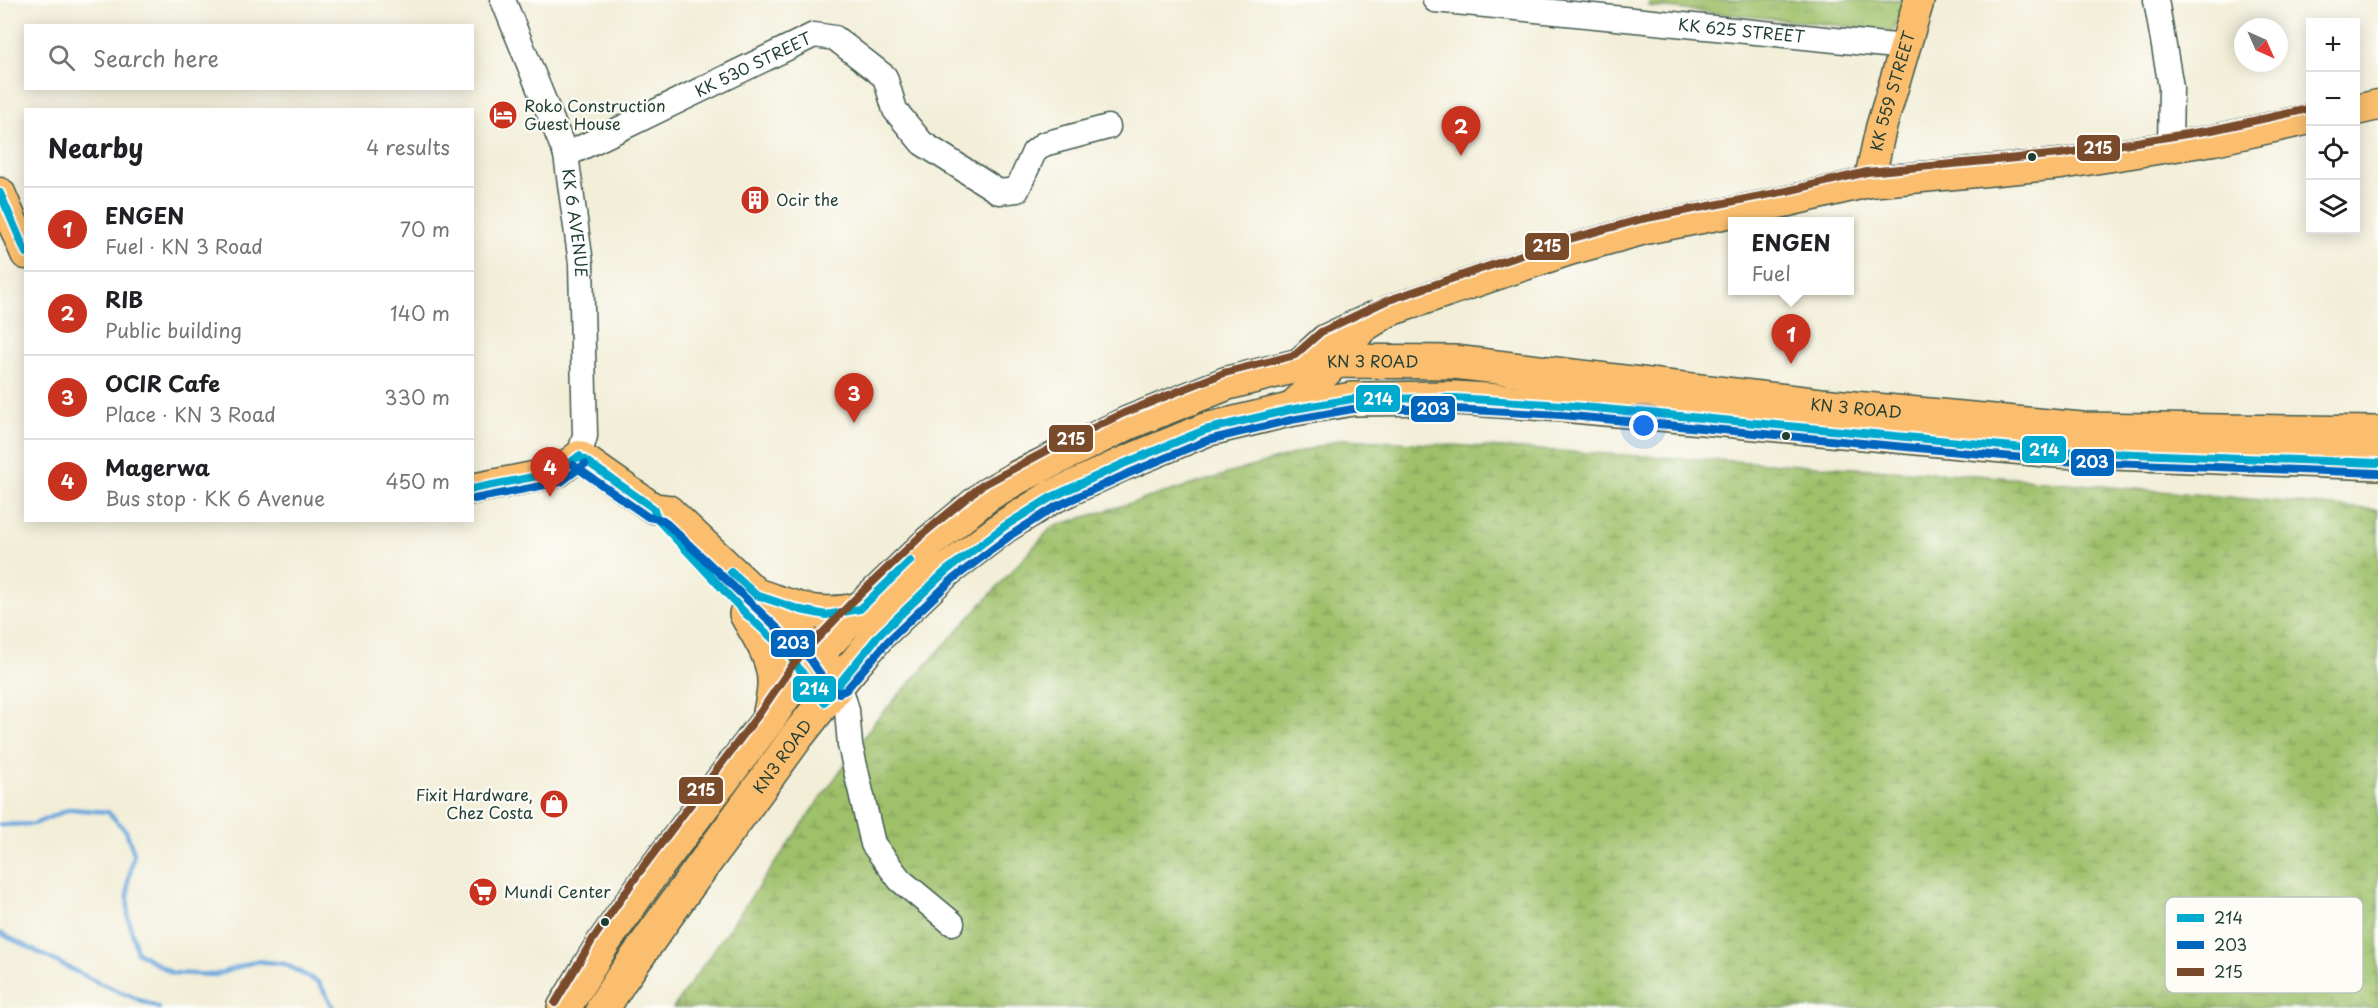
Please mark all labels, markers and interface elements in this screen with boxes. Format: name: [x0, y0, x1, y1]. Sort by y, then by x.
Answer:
street label: KK 625 STREET: [1677, 11, 1806, 48]
north arrow: [2234, 18, 2288, 72]
map controls: [2306, 18, 2360, 234]
button: +: [2306, 18, 2360, 72]
search box: [24, 24, 474, 90]
street label: KK 530 STREET: [691, 25, 815, 102]
street label: KK 559 STREET: [1863, 28, 1920, 153]
icon: search: [45, 41, 78, 74]
text: Search here: [93, 41, 219, 74]
button: −: [2306, 72, 2360, 126]
place label: Roko Construction Guest House: [524, 93, 666, 135]
hotel icon: Roko Construction Guest House: [487, 99, 519, 131]
pin: 2: [1442, 106, 1480, 156]
button: locate: [2306, 126, 2360, 180]
text: Nearby: [48, 128, 143, 167]
text: 4 results: [366, 132, 450, 162]
line badge: 215: [2076, 134, 2121, 162]
text: 215: [2083, 135, 2113, 159]
unlabelled marker: [2026, 151, 2038, 163]
street label: KK 6 AVENUE: [557, 167, 594, 278]
button: layers: [2306, 180, 2360, 234]
building icon: Ocir the: [739, 184, 771, 216]
place label: Ocir the: [776, 187, 838, 211]
text: ENGEN: [105, 198, 184, 231]
text: 1: [63, 214, 72, 244]
text: 70 m: [400, 214, 450, 244]
popup: [1728, 217, 1854, 295]
text: ENGEN: [1751, 225, 1831, 258]
text: Fuel · KN 3 Road: [105, 231, 263, 261]
line badge: 215: [1524, 232, 1570, 261]
text: 215: [1532, 233, 1562, 257]
text: Fuel: [1751, 258, 1791, 288]
text: RIB: [105, 282, 143, 315]
text: 2: [60, 298, 75, 328]
text: 140 m: [390, 298, 450, 328]
pin: 1: [1772, 314, 1810, 364]
text: Public building: [105, 315, 242, 345]
street label: KN 3 ROAD: [1326, 348, 1419, 373]
text: OCIR Cafe: [105, 366, 220, 399]
pin: 3: [834, 374, 874, 423]
text: 3: [61, 382, 74, 412]
text: 330 m: [384, 382, 450, 412]
line badge: 214: [1355, 384, 1401, 413]
text: 214: [1363, 386, 1393, 410]
street label: KN 3 ROAD: [1809, 391, 1903, 423]
line badge: 203: [1410, 395, 1456, 423]
text: 203: [1416, 396, 1450, 420]
text: Place · KN 3 Road: [105, 399, 276, 429]
your location: [1629, 411, 1658, 440]
line badge: 215: [1048, 424, 1094, 453]
text: 215: [1056, 426, 1086, 450]
unlabelled marker: [1780, 430, 1792, 442]
line badge: 214: [2021, 435, 2067, 464]
text: 214: [2029, 437, 2059, 461]
pin: 4: [530, 448, 570, 497]
line badge: 203: [2070, 448, 2115, 477]
text: 203: [2075, 449, 2109, 473]
text: Magerwa: [105, 450, 210, 483]
text: 4: [61, 466, 74, 496]
text: 450 m: [385, 466, 450, 496]
text: Bus stop · KK 6 Avenue: [105, 483, 325, 513]
line badge: 203: [770, 629, 816, 658]
text: 203: [776, 630, 810, 654]
line badge: 214: [792, 675, 837, 703]
text: 214: [799, 676, 829, 700]
street label: KN3 ROAD: [746, 714, 817, 798]
line badge: 215: [678, 776, 724, 805]
text: 215: [686, 777, 716, 801]
place label: Fixit Hardware, Chez Costa: [416, 782, 533, 824]
shop icon: Fixit Hardware, Chez Costa: [538, 788, 570, 820]
supermarket icon: Mundi Center: [467, 876, 499, 908]
place label: Mundi Center: [504, 879, 611, 903]
legend: [2165, 897, 2363, 993]
text: 214: [2214, 905, 2243, 929]
unlabelled marker: [599, 916, 611, 928]
text: 203: [2214, 932, 2247, 956]
text: 215: [2214, 959, 2243, 983]

